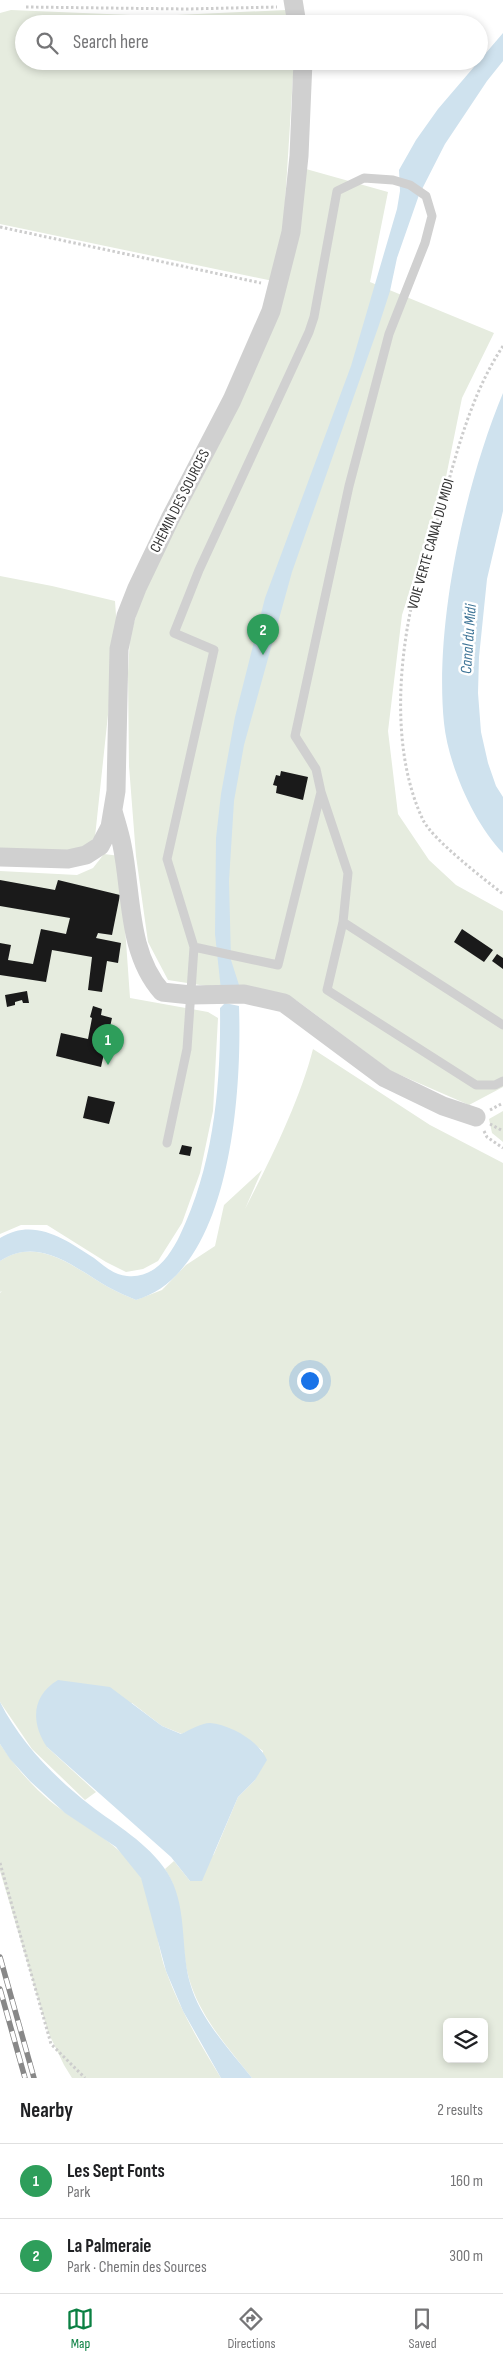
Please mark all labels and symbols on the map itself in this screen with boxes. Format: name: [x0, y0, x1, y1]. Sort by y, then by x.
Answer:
street label: CHEMIN DES SOURCES: [146, 446, 214, 556]
street label: VOIE VERTE CANAL DU MIDI: [403, 476, 459, 612]
water label: Canal du Midi: [457, 602, 481, 675]
pin: 2: [247, 614, 279, 655]
pin: 1: [92, 1024, 124, 1065]
your location: [297, 1368, 323, 1394]

